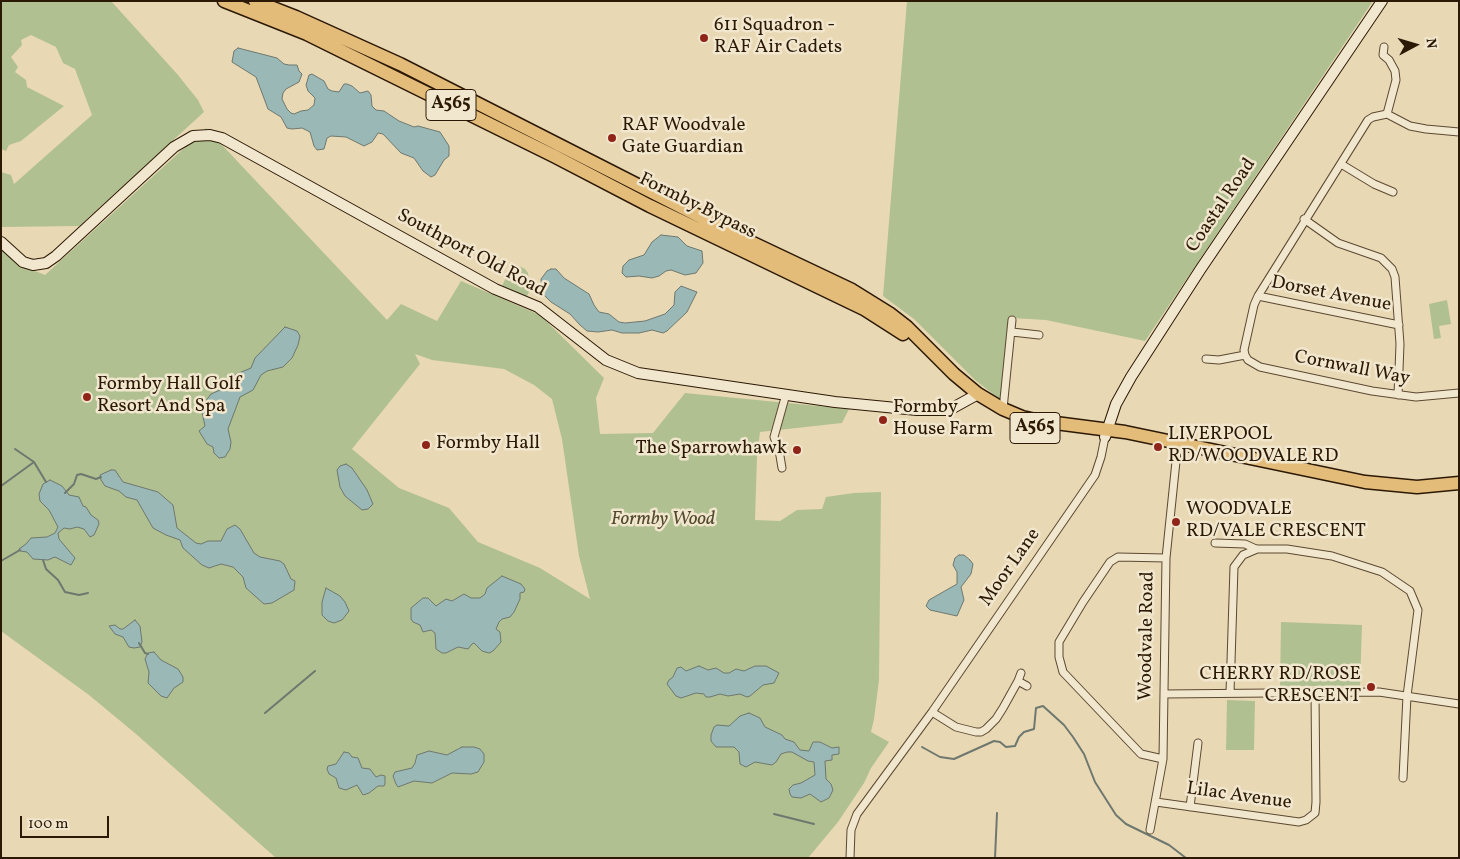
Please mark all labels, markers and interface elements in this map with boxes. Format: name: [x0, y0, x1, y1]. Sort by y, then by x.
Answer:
place label: 611 Squadron - RAF Air Cadets: [714, 16, 842, 60]
north arrow: [1390, 20, 1440, 70]
marker: 611 Squadron - RAF Air Cadets: [698, 32, 710, 44]
text: N: [1420, 37, 1440, 49]
road number: A565: [426, 90, 476, 120]
place label: RAF Woodvale Gate Guardian: [622, 116, 745, 160]
marker: RAF Woodvale Gate Guardian: [606, 132, 618, 144]
street label: Coastal Road: [1182, 155, 1262, 257]
street label: Formby Bypass: [635, 169, 759, 245]
street label: Southport Old Road: [392, 205, 550, 303]
street label: Dorset Avenue: [1269, 272, 1393, 318]
street label: Cornwall Way: [1292, 347, 1412, 391]
place label: Formby Hall Golf Resort And Spa: [97, 375, 241, 419]
marker: Formby Hall Golf Resort And Spa: [81, 391, 93, 403]
place label: Formby House Farm: [893, 398, 993, 442]
road number: A565: [1010, 412, 1060, 443]
marker: Formby House Farm: [877, 414, 889, 426]
place label: LIVERPOOL RD/WOODVALE RD: [1168, 425, 1338, 469]
place label: Formby Hall: [436, 434, 540, 456]
marker: Formby Hall: [420, 439, 432, 451]
place label: The Sparrowhawk: [635, 439, 787, 461]
marker: LIVERPOOL RD/WOODVALE RD: [1152, 441, 1164, 453]
marker: The Sparrowhawk: [791, 444, 803, 456]
place label: WOODVALE RD/VALE CRESCENT: [1186, 500, 1366, 544]
park label: Formby Wood: [611, 510, 715, 532]
marker: WOODVALE RD/VALE CRESCENT: [1170, 516, 1182, 528]
street label: Moor Lane: [976, 525, 1046, 611]
street label: Woodvale Road: [1135, 571, 1161, 701]
place label: CHERRY RD/ROSE CRESCENT: [1199, 665, 1361, 709]
marker: CHERRY RD/ROSE CRESCENT: [1365, 681, 1377, 693]
street label: Lilac Avenue: [1185, 778, 1293, 816]
scale bar: [22, 806, 111, 838]
text: 100 m: [28, 814, 68, 835]

